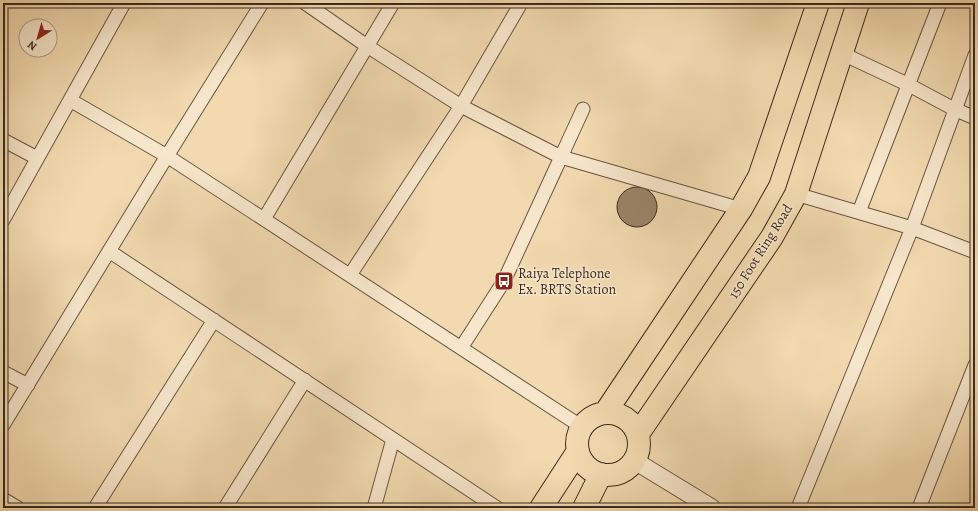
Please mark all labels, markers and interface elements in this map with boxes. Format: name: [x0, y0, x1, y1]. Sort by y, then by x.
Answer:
north arrow: [18, 18, 58, 58]
text: N: [25, 37, 40, 54]
street label: 150 Foot Ring Road: [724, 200, 797, 302]
place label: Raiya Telephone Ex. BRTS Station: [518, 264, 617, 299]
bus stop icon: Raiya Telephone Ex. BRTS Station: [493, 270, 515, 292]

